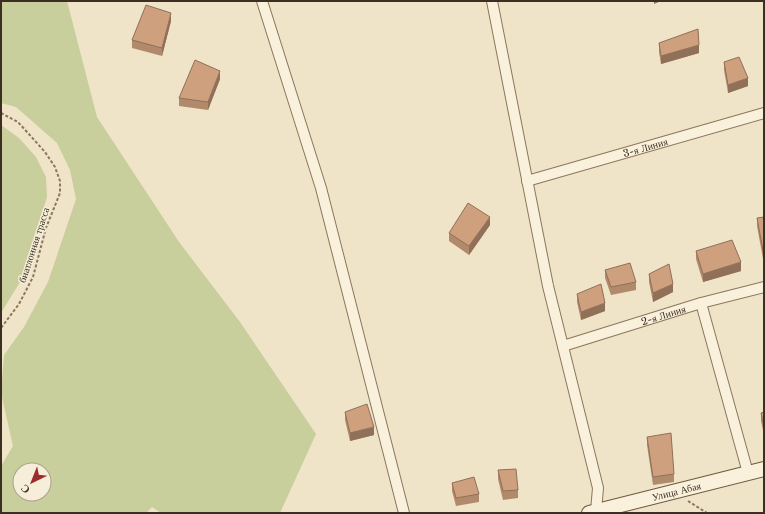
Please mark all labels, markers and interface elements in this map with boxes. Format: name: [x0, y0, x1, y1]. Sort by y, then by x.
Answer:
street label: 3-я Линия: [621, 134, 669, 160]
street label: биатлонная трасса: [16, 205, 53, 284]
street label: 2-я Линия: [639, 302, 687, 328]
north arrow: [12, 462, 52, 502]
street label: Улица Абая: [651, 479, 702, 503]
text: С: [17, 481, 33, 497]

